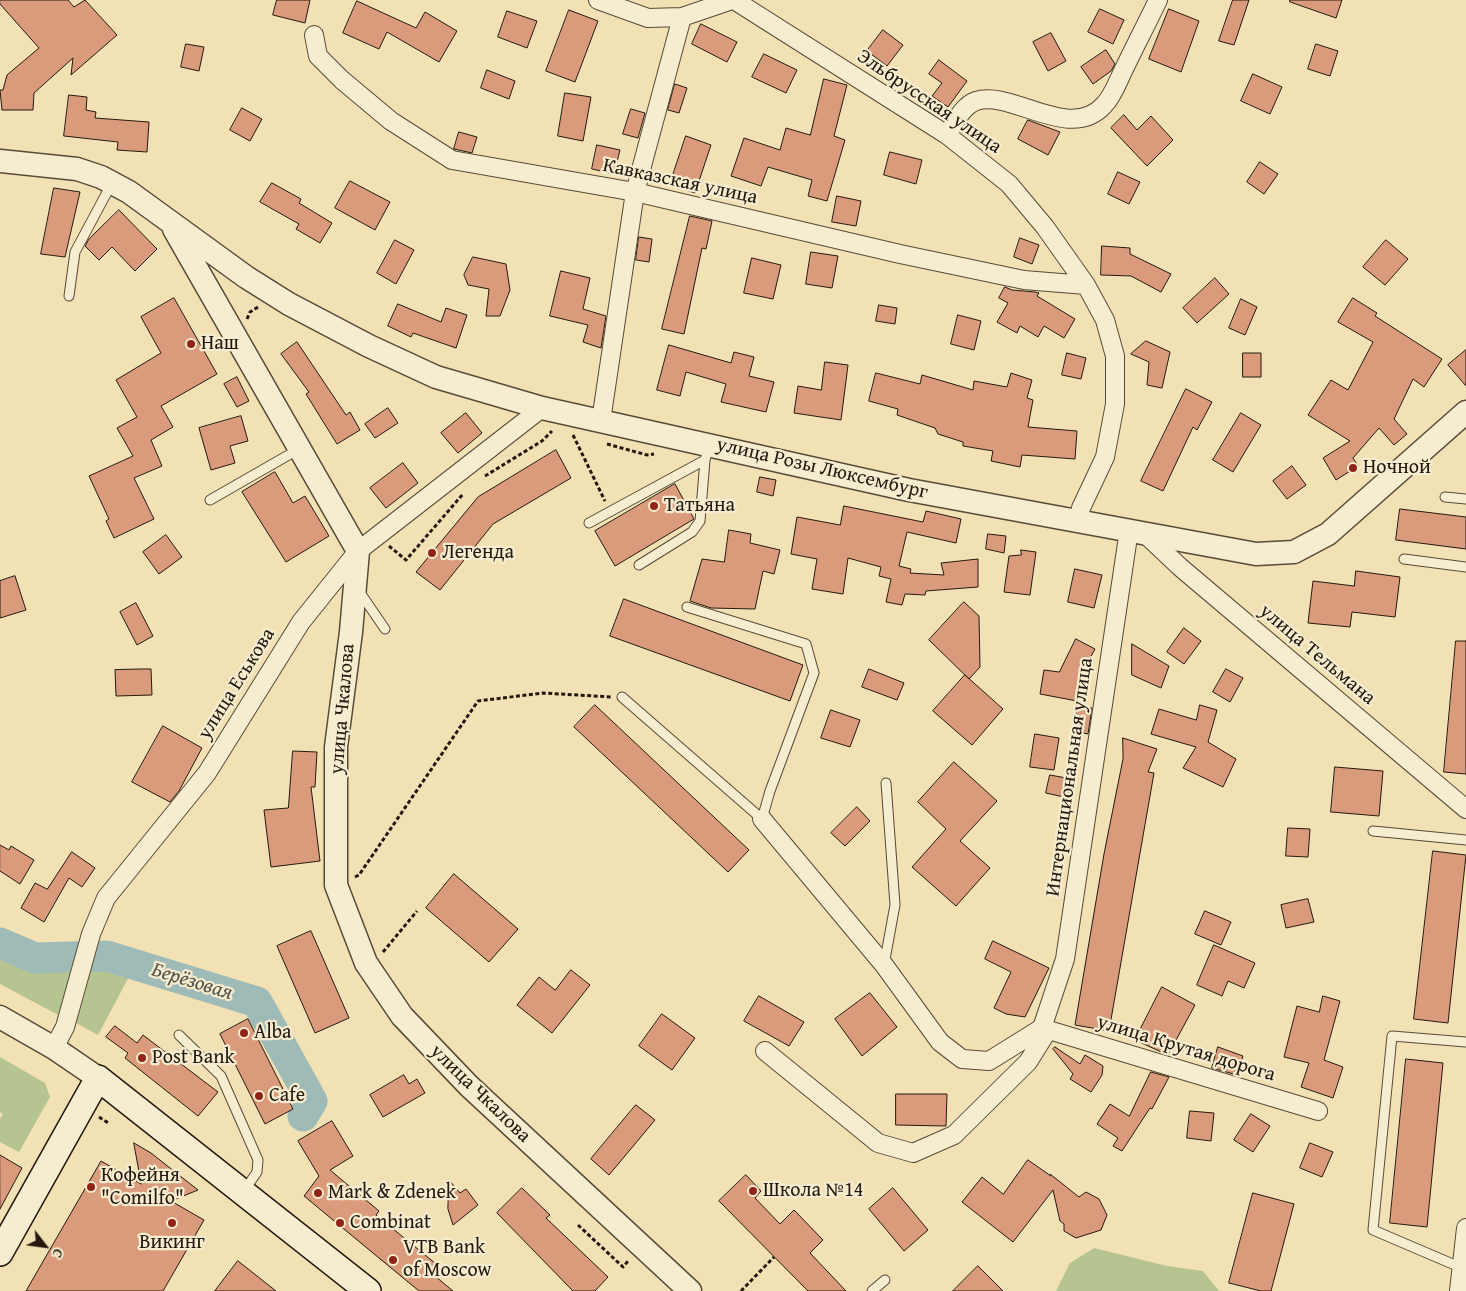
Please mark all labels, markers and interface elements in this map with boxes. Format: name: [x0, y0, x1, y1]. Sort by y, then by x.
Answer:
street label: Эльбрусская улица: [852, 45, 1006, 159]
street label: Кавказская улица: [600, 154, 760, 210]
place label: Наш: [201, 332, 239, 356]
marker: Наш: [185, 338, 197, 350]
street label: улица Розы Люксембург: [714, 433, 930, 505]
place label: Ночной: [1363, 456, 1431, 480]
marker: Ночной: [1347, 462, 1359, 474]
place label: Татьяна: [664, 494, 735, 518]
marker: Татьяна: [648, 500, 660, 512]
place label: Легенда: [442, 541, 514, 565]
marker: Легенда: [426, 547, 438, 559]
street label: улица Тельмана: [1254, 599, 1380, 711]
street label: улица Еськова: [193, 624, 281, 744]
street label: улица Чкалова: [325, 643, 361, 775]
street label: Интернациональная улица: [1041, 656, 1099, 898]
water label: Берёзовая: [148, 958, 236, 1006]
street label: улица Крутая дорога: [1094, 1010, 1278, 1088]
place label: Alba: [254, 1021, 292, 1045]
marker: Alba: [238, 1027, 250, 1039]
street label: улица Чкалова: [425, 1040, 535, 1148]
place label: Post Bank: [152, 1046, 235, 1070]
marker: Post Bank: [136, 1052, 148, 1064]
place label: Cafe: [269, 1084, 305, 1108]
marker: Cafe: [253, 1090, 265, 1102]
place label: Кофейня "Comilfo": [101, 1164, 184, 1211]
place label: Школа №14: [763, 1179, 863, 1203]
marker: Кофейня "Comilfo": [85, 1181, 97, 1193]
place label: Mark & Zdenek: [328, 1181, 456, 1205]
marker: Школа №14: [747, 1185, 759, 1197]
marker: Mark & Zdenek: [312, 1187, 324, 1199]
place label: Combinat: [350, 1211, 431, 1235]
marker: Викинг: [166, 1217, 178, 1229]
marker: Combinat: [334, 1217, 346, 1229]
north arrow: [20, 1221, 70, 1271]
place label: Викинг: [139, 1231, 205, 1255]
place label: VTB Bank of Moscow: [403, 1236, 492, 1283]
text: С: [47, 1245, 69, 1262]
marker: VTB Bank of Moscow: [387, 1254, 399, 1266]

